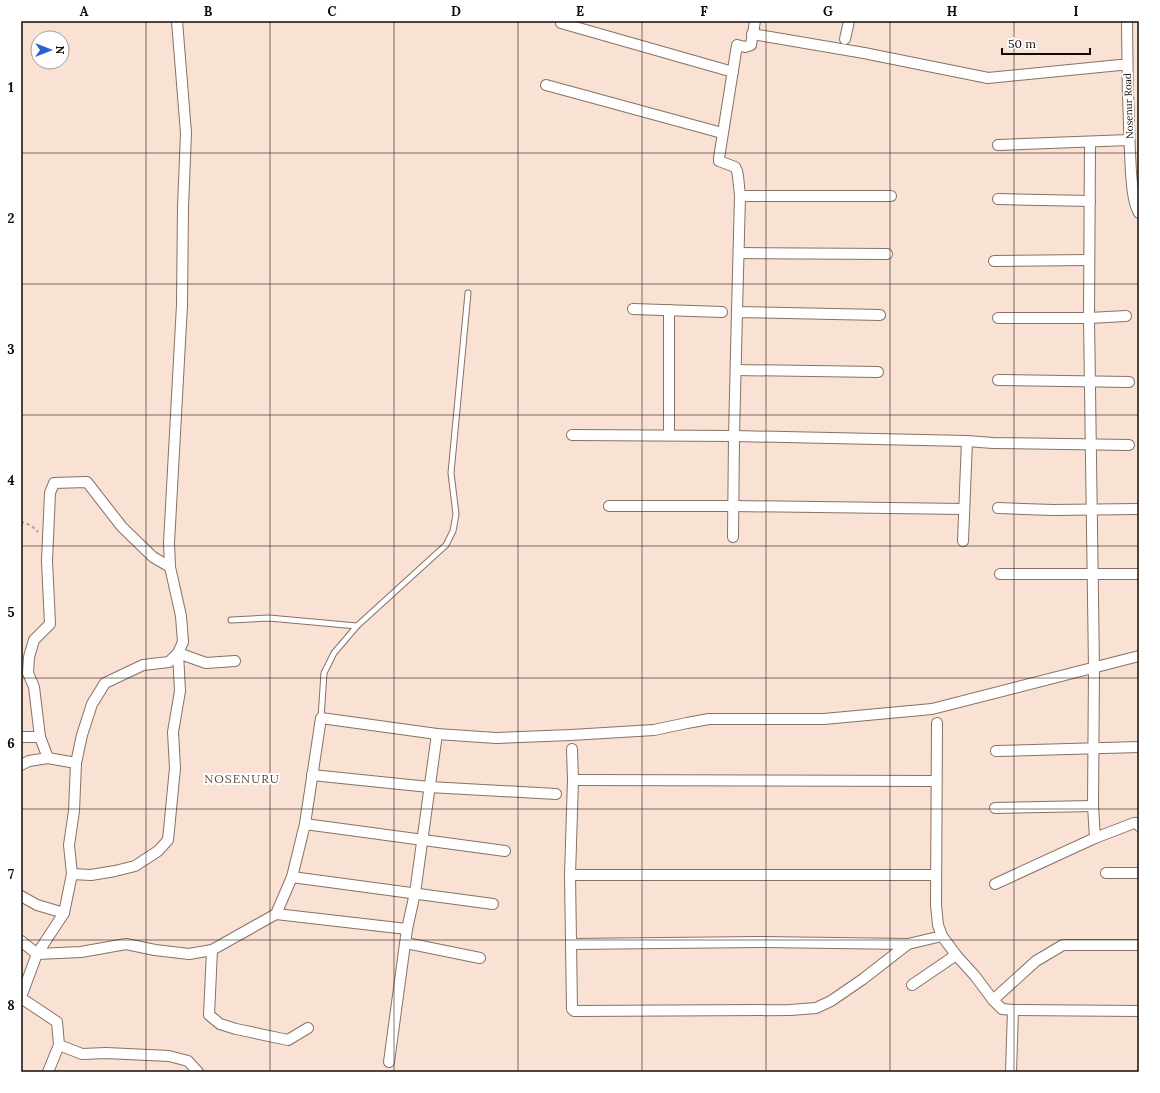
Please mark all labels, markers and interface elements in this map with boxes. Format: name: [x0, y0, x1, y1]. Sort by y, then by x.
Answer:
text: A: [80, 3, 89, 20]
text: B: [204, 3, 213, 20]
text: C: [328, 3, 337, 20]
text: D: [451, 3, 461, 20]
text: E: [576, 3, 584, 20]
text: F: [700, 3, 708, 20]
text: G: [823, 3, 833, 20]
text: H: [947, 3, 957, 20]
text: I: [1073, 3, 1079, 20]
north arrow: [30, 30, 70, 70]
scale bar: [1002, 30, 1090, 56]
text: 50 m: [1008, 36, 1036, 51]
text: N: [53, 46, 67, 55]
street label: Nosenur Road: [1121, 73, 1136, 139]
text: 1: [8, 79, 14, 96]
text: 2: [8, 210, 15, 227]
text: 3: [7, 341, 15, 358]
text: 4: [7, 472, 15, 489]
text: 5: [7, 604, 15, 621]
text: 6: [7, 735, 15, 752]
district label: NOSENURU: [204, 771, 280, 786]
text: 7: [8, 866, 14, 883]
text: 8: [7, 997, 15, 1014]

